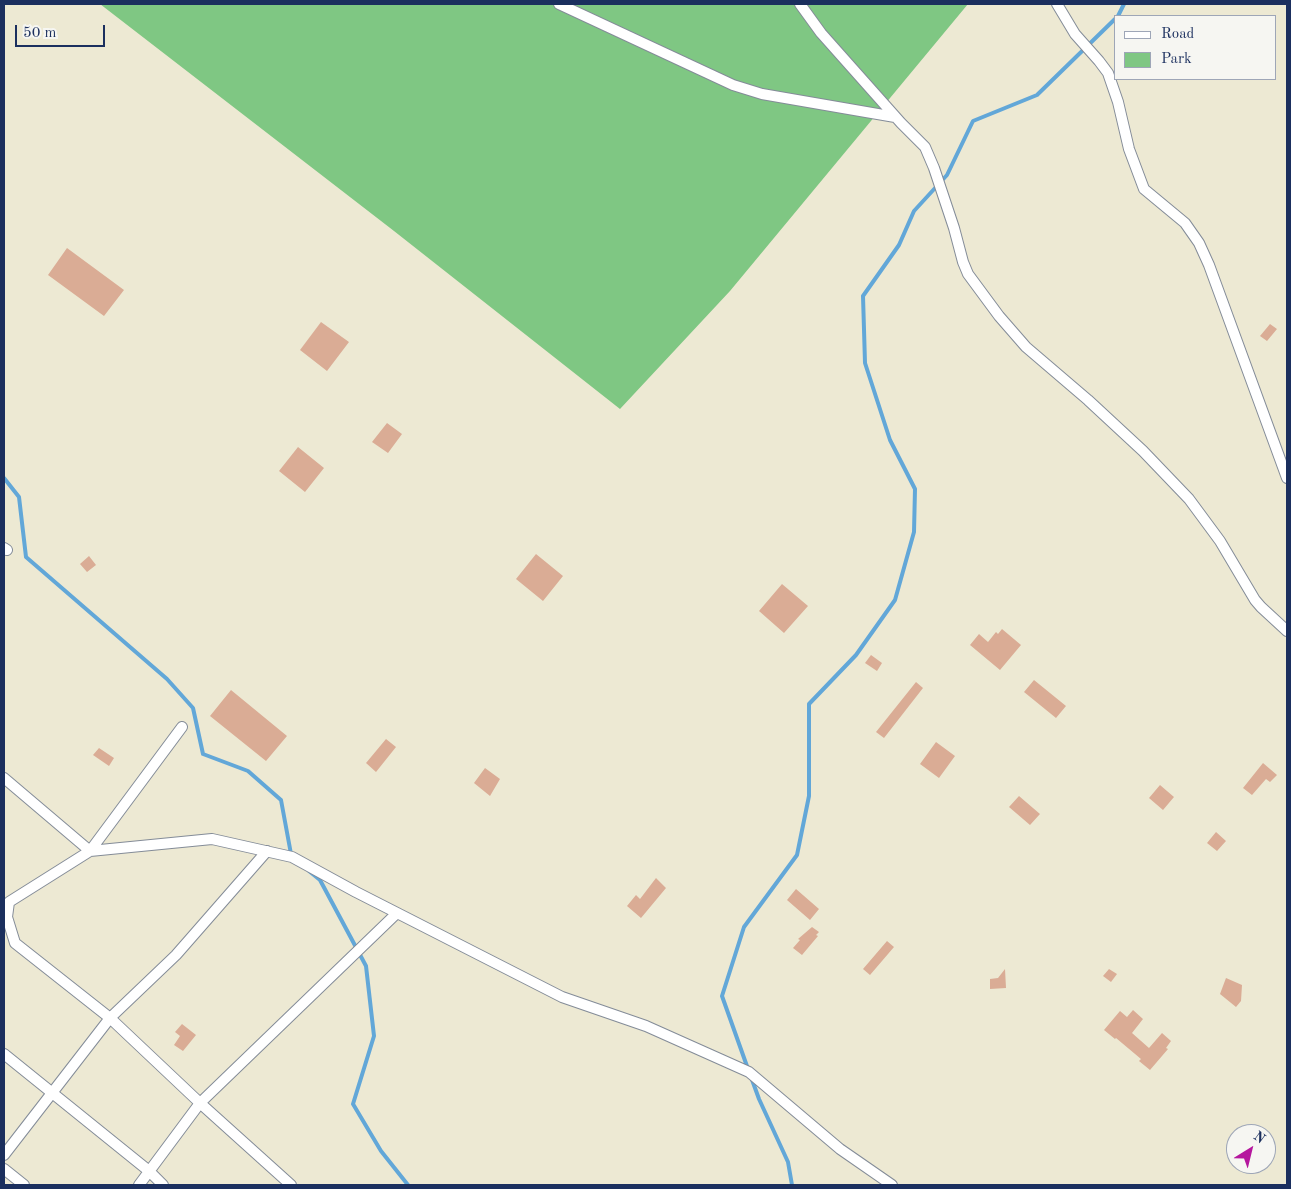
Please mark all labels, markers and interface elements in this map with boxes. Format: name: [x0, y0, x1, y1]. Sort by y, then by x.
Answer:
scale bar: [18, 15, 108, 47]
legend: [1114, 15, 1276, 80]
text: 50 m: [23, 26, 57, 41]
text: Road: [1161, 27, 1194, 42]
text: Park: [1161, 52, 1192, 67]
north arrow: [1226, 1124, 1276, 1174]
text: N: [1251, 1129, 1268, 1146]

